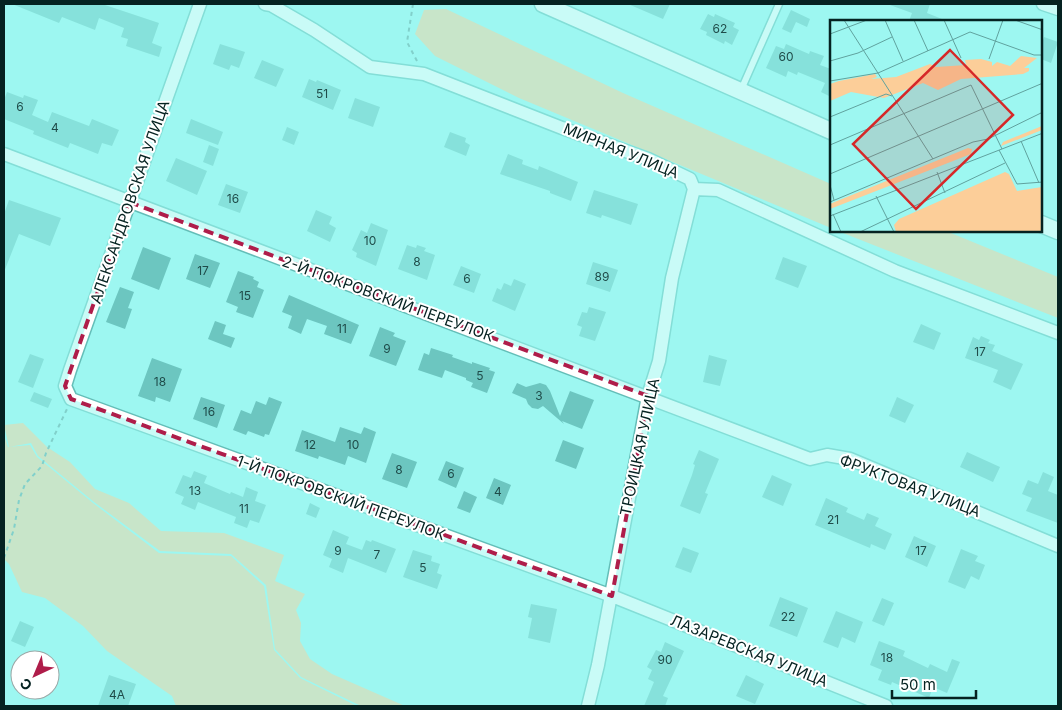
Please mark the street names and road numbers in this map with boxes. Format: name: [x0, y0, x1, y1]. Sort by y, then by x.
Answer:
street label: АЛЕКСАНДРОВСКАЯ УЛИЦА: [86, 98, 173, 306]
street label: МИРНАЯ УЛИЦА: [561, 119, 682, 182]
street label: 2-Й ПОКРОВСКИЙ ПЕРЕУЛОК: [280, 251, 497, 346]
street label: ТРОИЦКАЯ УЛИЦА: [616, 376, 663, 517]
street label: ФРУКТОВАЯ УЛИЦА: [837, 450, 983, 521]
street label: 1-Й ПОКРОВСКИЙ ПЕРЕУЛОК: [234, 451, 448, 544]
street label: ЛАЗАРЕВСКАЯ УЛИЦА: [668, 610, 831, 691]

